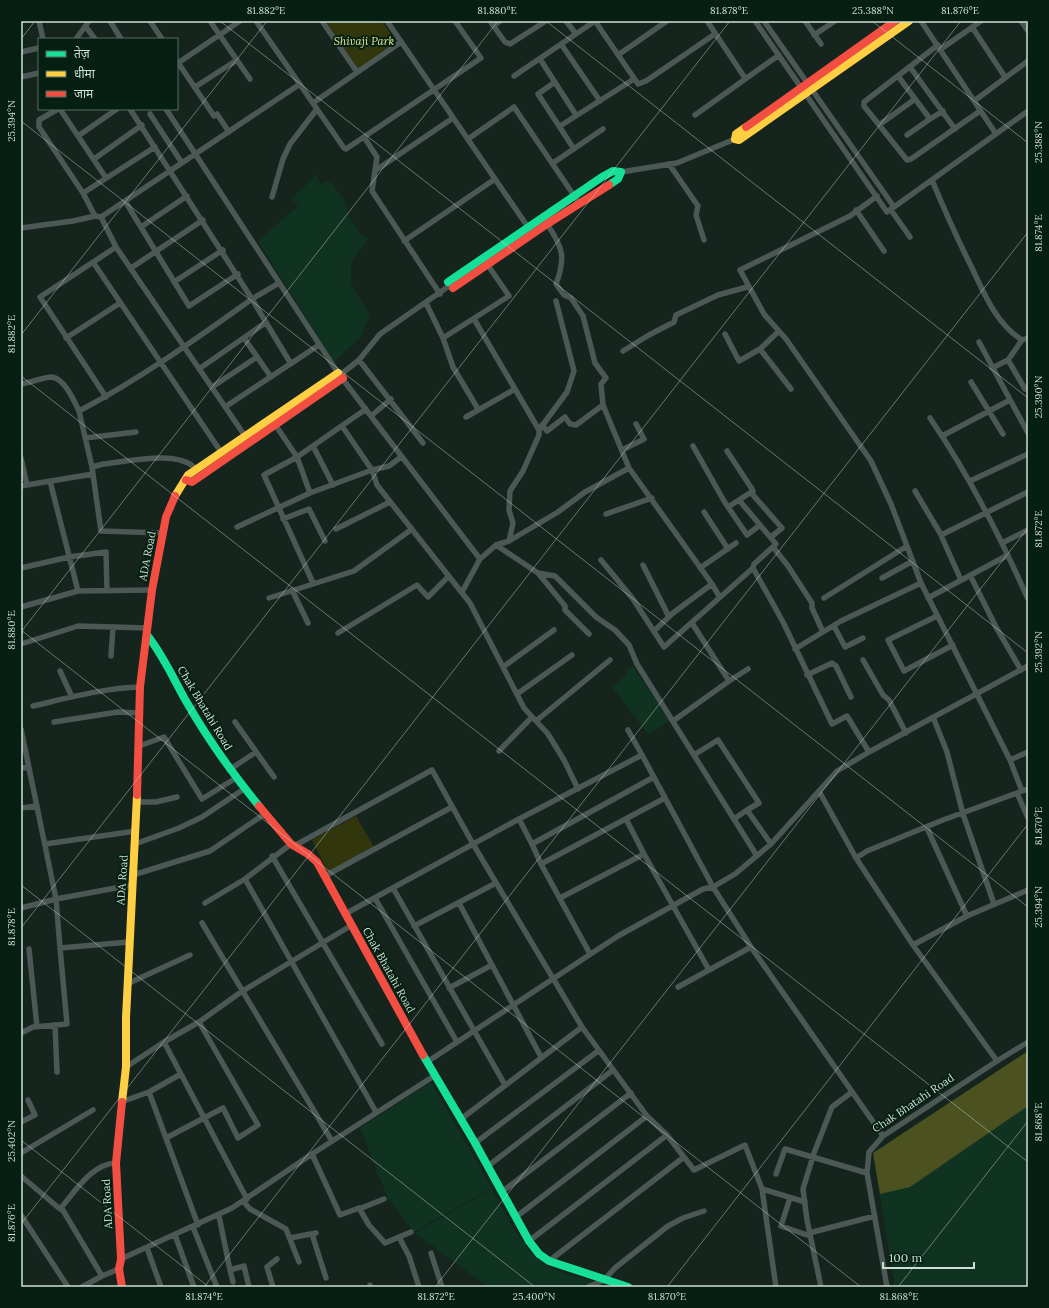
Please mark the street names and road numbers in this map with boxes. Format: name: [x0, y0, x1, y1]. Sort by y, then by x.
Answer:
street label: ADA Road: [135, 530, 159, 583]
street label: Chak Bhatahi Road: [174, 663, 236, 753]
street label: ADA Road: [113, 854, 131, 907]
street label: Chak Bhatahi Road: [360, 925, 419, 1016]
street label: Chak Bhatahi Road: [869, 1070, 957, 1136]
street label: ADA Road: [99, 1178, 115, 1230]

